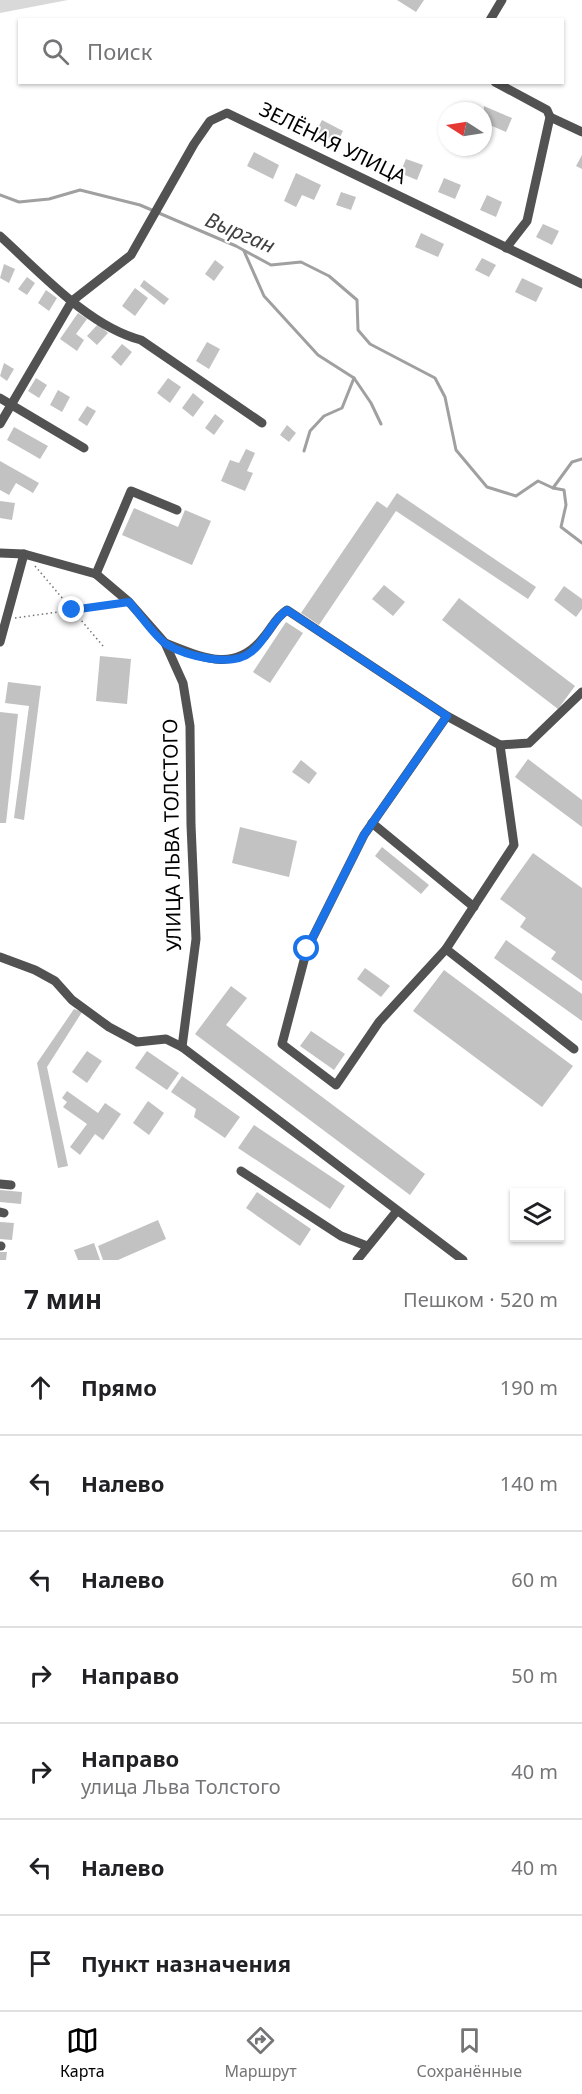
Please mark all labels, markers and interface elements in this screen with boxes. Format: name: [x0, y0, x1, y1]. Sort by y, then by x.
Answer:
search box: [18, 18, 564, 84]
icon: search: [39, 35, 72, 68]
text: Поиск: [87, 36, 152, 66]
street label: ЗЕЛЁНАЯ УЛИЦА: [255, 95, 411, 190]
north arrow: [438, 102, 492, 156]
water label: Вырган: [201, 205, 279, 259]
route end: [58, 596, 84, 622]
street label: УЛИЦА ЛЬВА ТОЛСТОГО: [156, 718, 187, 952]
route start: [293, 935, 319, 961]
map controls: [510, 1188, 564, 1242]
button: layers: [510, 1188, 564, 1242]
text: 7 мин: [24, 1281, 102, 1317]
text: Пешком · 520 m: [403, 1286, 558, 1313]
icon: ahead: [24, 1371, 57, 1404]
text: Прямо: [81, 1372, 157, 1402]
text: 190 m: [500, 1374, 558, 1401]
icon: left: [24, 1467, 57, 1500]
text: Налево: [81, 1468, 164, 1498]
text: 140 m: [500, 1470, 558, 1497]
icon: left: [24, 1563, 57, 1596]
text: Налево: [81, 1564, 164, 1594]
text: 60 m: [511, 1566, 558, 1593]
icon: right: [24, 1659, 57, 1692]
text: Направо: [81, 1660, 179, 1690]
text: 50 m: [511, 1662, 558, 1689]
text: Направо: [81, 1743, 179, 1773]
icon: right: [24, 1755, 57, 1788]
text: 40 m: [511, 1758, 558, 1785]
text: улица Льва Толстого: [81, 1773, 281, 1800]
icon: left: [24, 1851, 57, 1884]
text: Налево: [81, 1852, 164, 1882]
text: 40 m: [511, 1854, 558, 1881]
icon: arrive: [24, 1947, 57, 1980]
text: Пункт назначения: [81, 1948, 291, 1978]
tab: Карта: [60, 2024, 105, 2082]
tab: Маршрут: [224, 2024, 297, 2082]
tab: Сохранённые: [417, 2024, 522, 2082]

